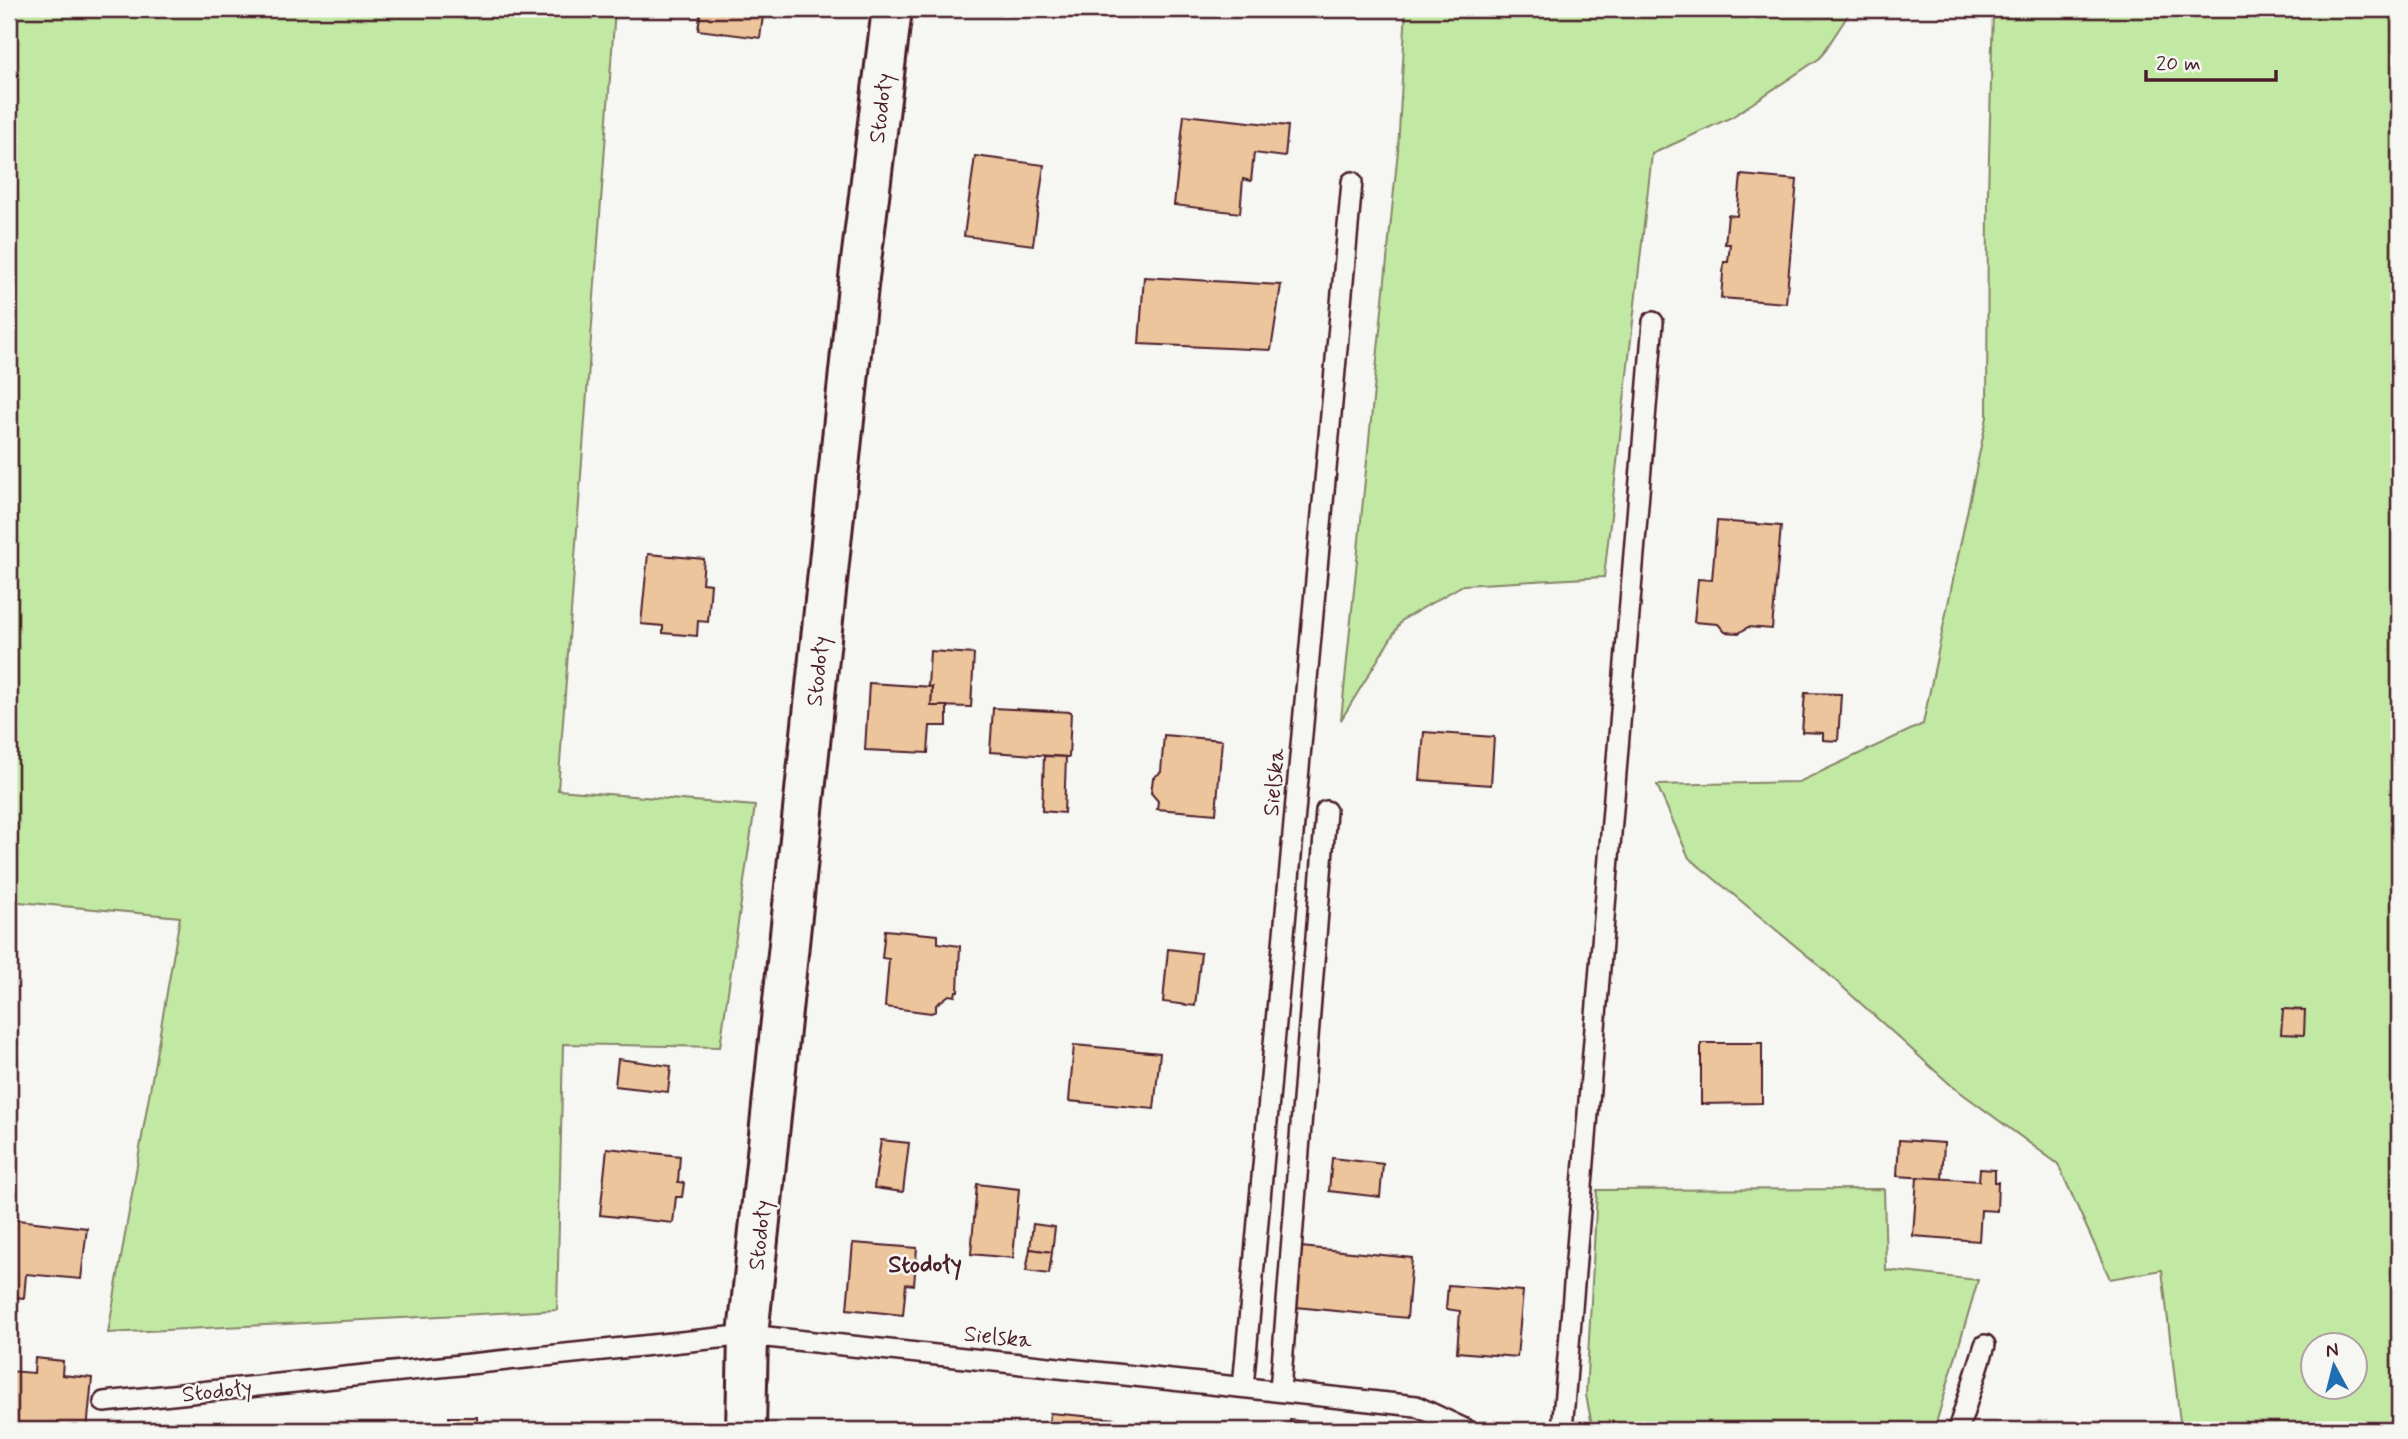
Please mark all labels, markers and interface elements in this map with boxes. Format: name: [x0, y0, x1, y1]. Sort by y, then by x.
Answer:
scale bar: [2146, 38, 2275, 82]
text: 20 m: [2156, 50, 2201, 78]
street label: Stodoły: [863, 71, 901, 145]
street label: Stodoły: [800, 635, 838, 708]
street label: Sielska: [1257, 747, 1293, 818]
street label: Stodoły: [742, 1199, 780, 1272]
district label: Stodoły: [888, 1250, 962, 1281]
street label: Sielska: [962, 1319, 1034, 1357]
north arrow: [2300, 1330, 2370, 1400]
text: N: [2324, 1337, 2340, 1364]
street label: Stodoły: [181, 1373, 254, 1411]

